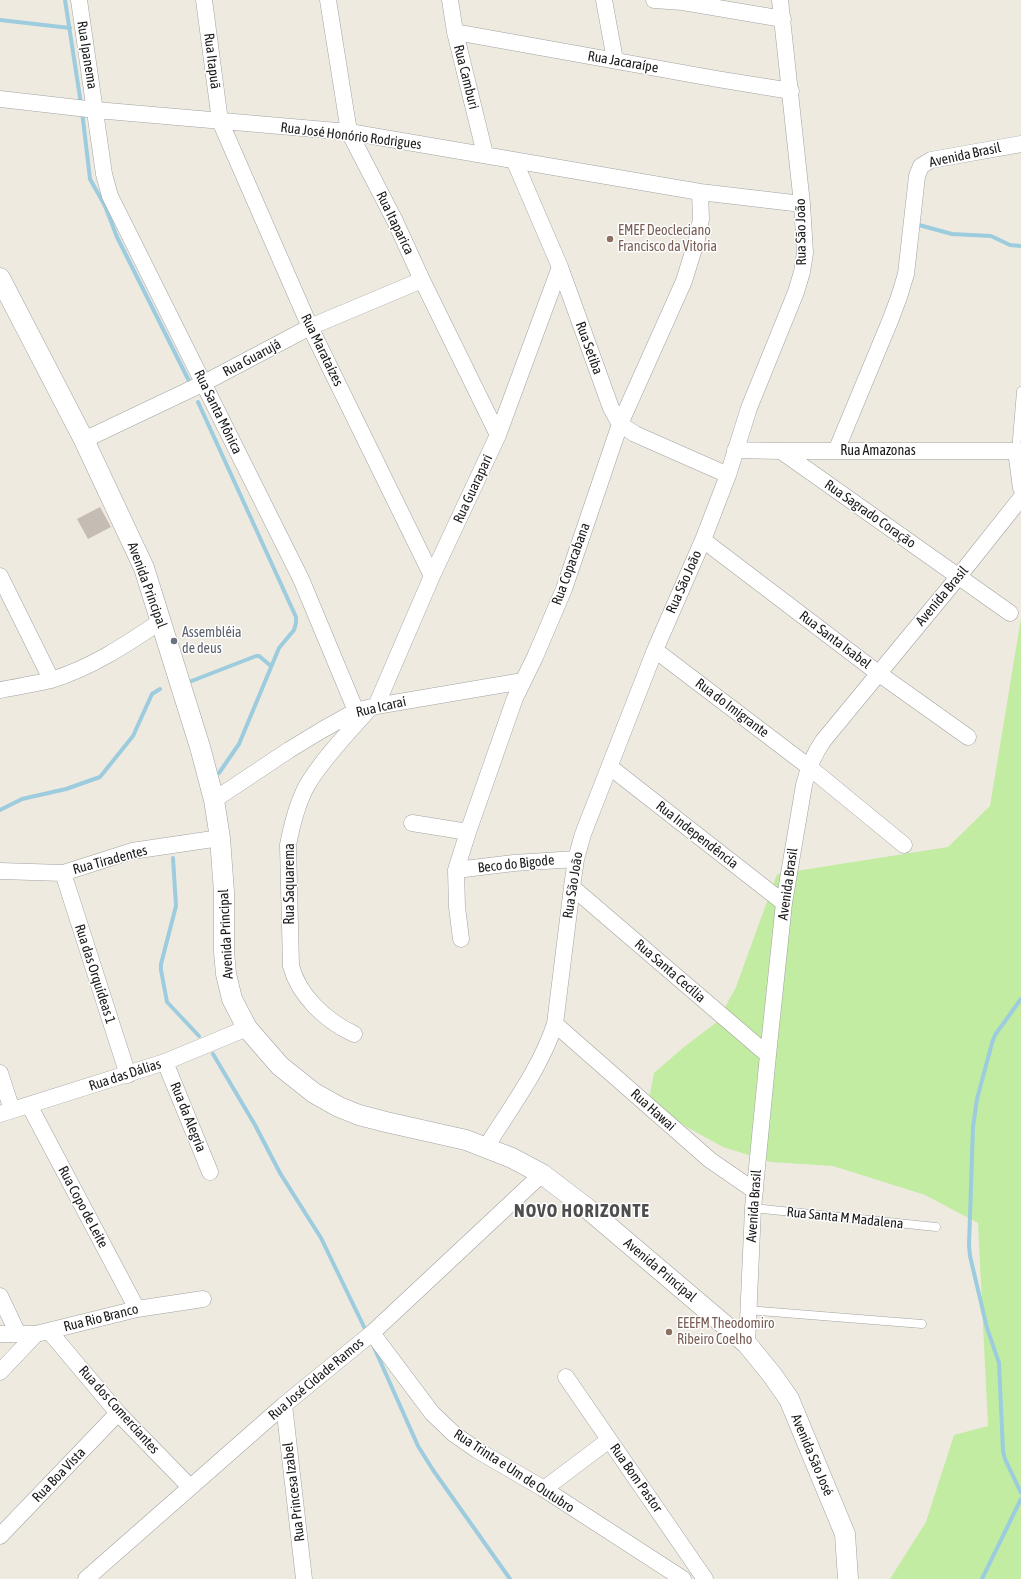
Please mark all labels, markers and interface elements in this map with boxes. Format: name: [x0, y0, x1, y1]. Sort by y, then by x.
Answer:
street label: Rua Ipanema: [73, 20, 101, 90]
street label: Rua Itapuã: [200, 32, 224, 90]
street label: Rua Camburi: [450, 43, 482, 111]
street label: Rua Jacaraípe: [586, 48, 660, 76]
street label: Rua José Honório Rodrigues: [279, 119, 423, 153]
street label: Avenida Brasil: [928, 139, 1002, 171]
street label: Rua Itaparica: [372, 189, 418, 257]
street label: Rua São João: [792, 198, 810, 266]
place label: EMEF Deocleciano Francisco da Vitoria: [618, 223, 717, 256]
marker: EMEF Deocleciano Francisco da Vitoria: [605, 234, 615, 244]
street label: Rua Marataízes: [297, 311, 347, 389]
street label: Rua Setiba: [572, 319, 606, 377]
street label: Rua Guarujá: [220, 336, 284, 380]
street label: Rua Santa Mônica: [190, 367, 246, 457]
street label: Rua Amazonas: [840, 443, 916, 459]
street label: Rua Guarapari: [450, 452, 496, 526]
street label: Rua Sagrado Coração: [821, 476, 919, 552]
street label: Rua Copacabana: [548, 521, 594, 607]
street label: Avenida Principal: [124, 540, 170, 630]
street label: Rua São João: [663, 548, 705, 616]
street label: Avenida Brasil: [912, 563, 972, 629]
street label: Rua Santa Isabel: [796, 608, 874, 672]
place label: Assembléia de deus: [182, 625, 241, 658]
marker: Assembléia de deus: [169, 636, 179, 646]
street label: Rua do Imigrante: [692, 675, 772, 741]
street label: Rua Icaraí: [354, 693, 408, 721]
street label: Rua Independência: [652, 798, 742, 872]
street label: Rua Tiradentes: [71, 842, 149, 878]
street label: Rua Saquarema: [282, 843, 298, 925]
street label: Avenida Brasil: [775, 847, 801, 921]
street label: Rua São João: [559, 850, 587, 920]
street label: Beco do Bigode: [477, 852, 555, 876]
street label: Avenida Principal: [215, 889, 237, 979]
street label: Rua das Orquídeas 1: [71, 922, 119, 1026]
street label: Rua Santa Cecília: [631, 936, 709, 1006]
street label: Rua das Dálias: [87, 1055, 163, 1095]
street label: Rua da Alegria: [166, 1080, 210, 1154]
street label: Rua Hawai: [627, 1085, 679, 1135]
street label: Rua Copo de Leite: [54, 1163, 112, 1251]
street label: Avenida Brasil: [743, 1169, 765, 1243]
district label: NOVO HORIZONTE: [514, 1200, 650, 1222]
street label: Rua Santa M Madalena: [786, 1204, 904, 1232]
street label: Avenida Principal: [620, 1235, 700, 1305]
street label: Rua Rio Branco: [62, 1301, 140, 1335]
place label: EEEFM Theodomiro Ribeiro Coelho: [677, 1316, 775, 1348]
marker: EEEFM Theodomiro Ribeiro Coelho: [664, 1327, 674, 1337]
street label: Rua José Cidade Ramos: [265, 1334, 367, 1424]
street label: Rua dos Comerciantes: [75, 1363, 163, 1457]
street label: Avenida São José: [787, 1412, 837, 1498]
street label: Rua Trinta e Um de Outubro: [450, 1426, 578, 1516]
street label: Rua Bom Pastor: [606, 1440, 666, 1516]
street label: Rua Princesa Izabel: [280, 1441, 308, 1543]
street label: Rua Boa Vista: [29, 1444, 89, 1506]

